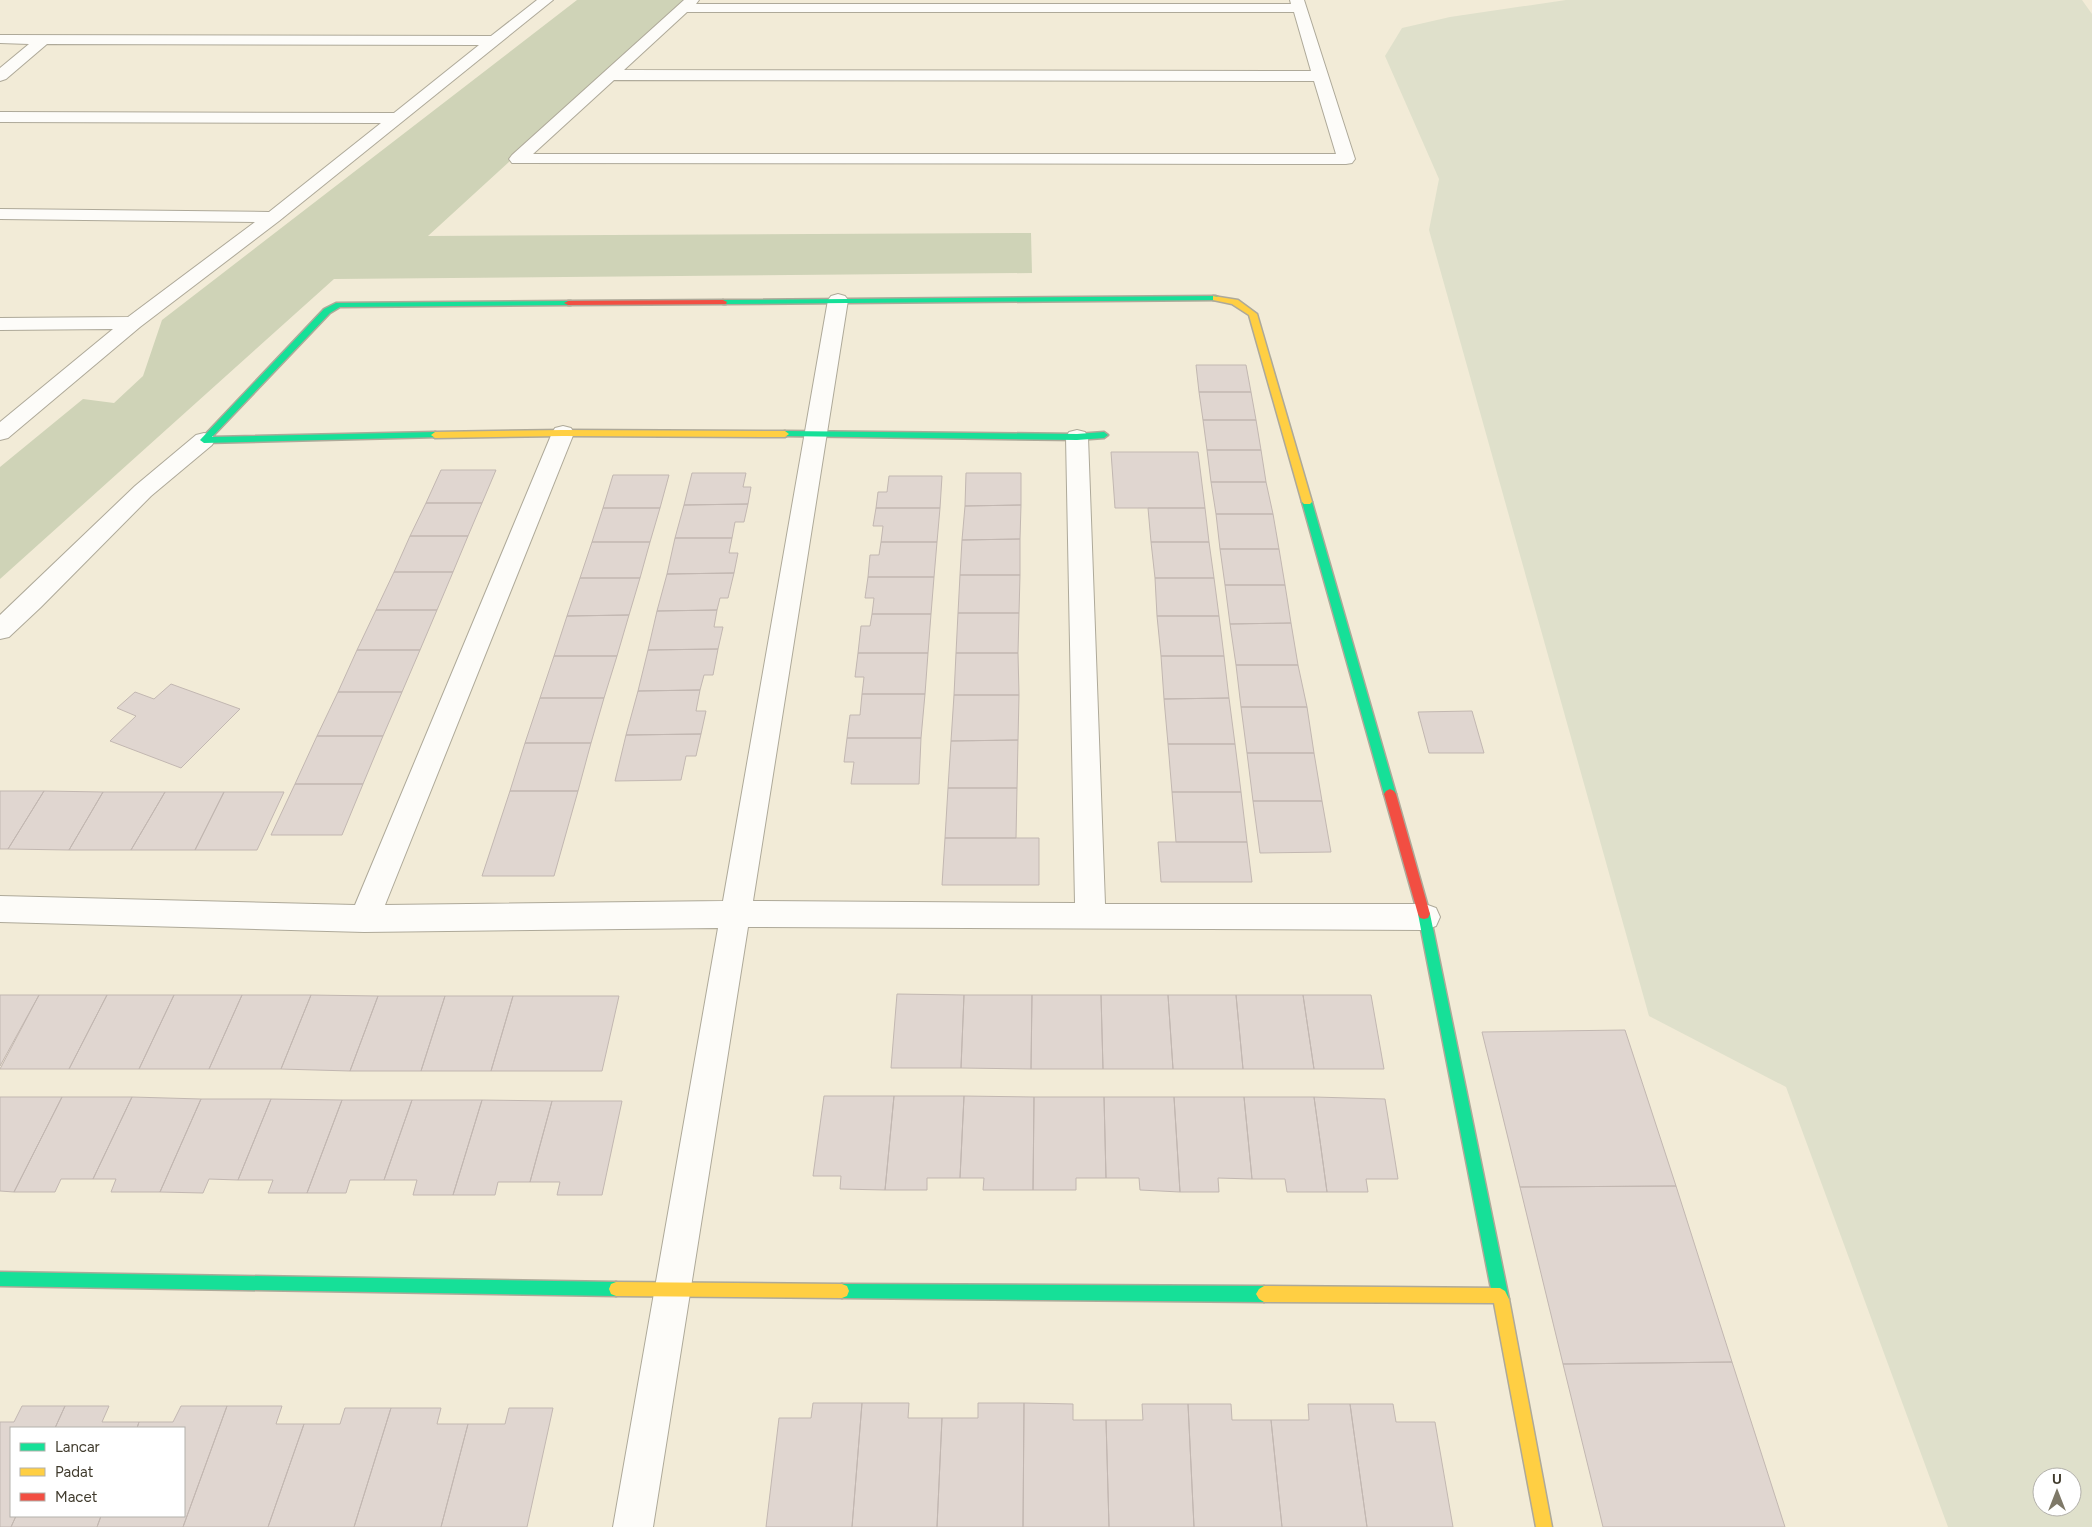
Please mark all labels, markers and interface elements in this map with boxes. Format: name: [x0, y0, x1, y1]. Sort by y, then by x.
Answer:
legend: [10, 1427, 185, 1517]
text: Lancar: [55, 1438, 100, 1456]
text: Padat: [55, 1463, 94, 1481]
north arrow: [2032, 1467, 2082, 1517]
text: U: [2052, 1471, 2062, 1488]
text: Macet: [55, 1488, 98, 1506]

